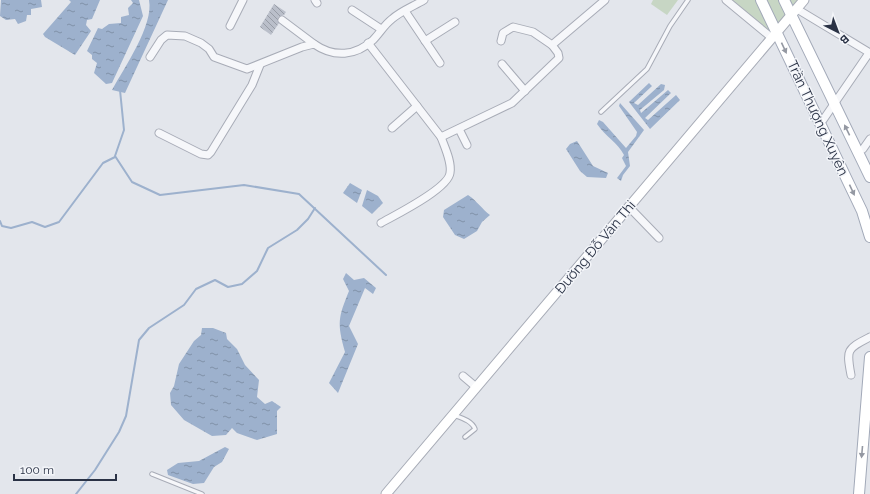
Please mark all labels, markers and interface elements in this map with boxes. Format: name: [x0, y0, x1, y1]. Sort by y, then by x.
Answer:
north arrow: [818, 12, 858, 52]
text: B: [837, 32, 851, 47]
one-way arrow: [781, 42, 787, 54]
street label: Trần Thượng Xuyên: [784, 58, 852, 178]
one-way arrow: [844, 124, 850, 135]
one-way arrow: [849, 185, 855, 196]
street label: Đường Đỗ Văn Thi: [552, 197, 638, 297]
one-way arrow: [859, 446, 866, 458]
scale bar: [14, 456, 116, 482]
text: 100 m: [20, 463, 54, 477]

